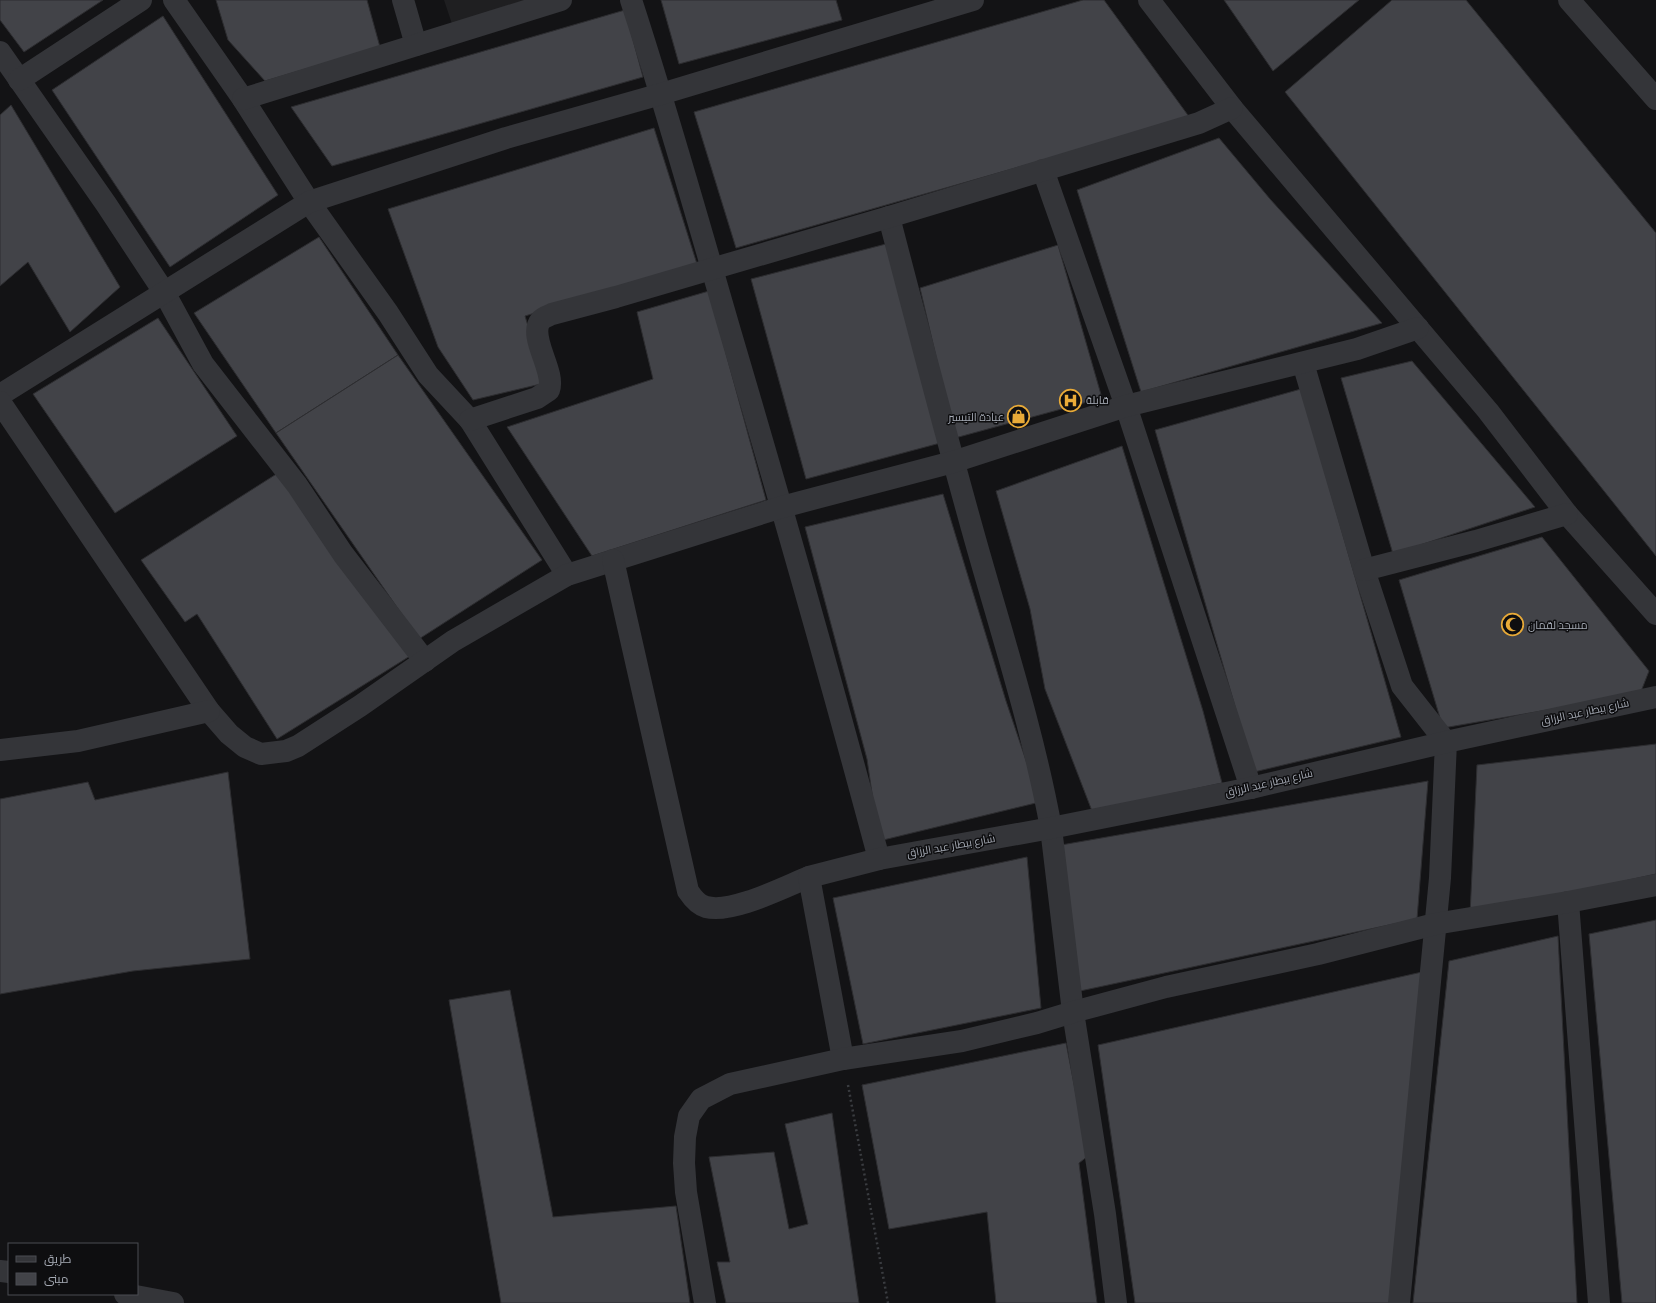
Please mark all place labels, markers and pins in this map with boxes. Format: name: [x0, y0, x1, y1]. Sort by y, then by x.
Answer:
hospital icon: قابلة: [1057, 387, 1083, 413]
place label: قابلة: [1086, 394, 1109, 407]
shop icon: عيادة التيسير: [1006, 404, 1032, 430]
place label: عيادة التيسير: [947, 411, 1004, 424]
mosque icon: مسجد لقمان: [1500, 612, 1526, 638]
place label: مسجد لقمان: [1528, 619, 1588, 632]

